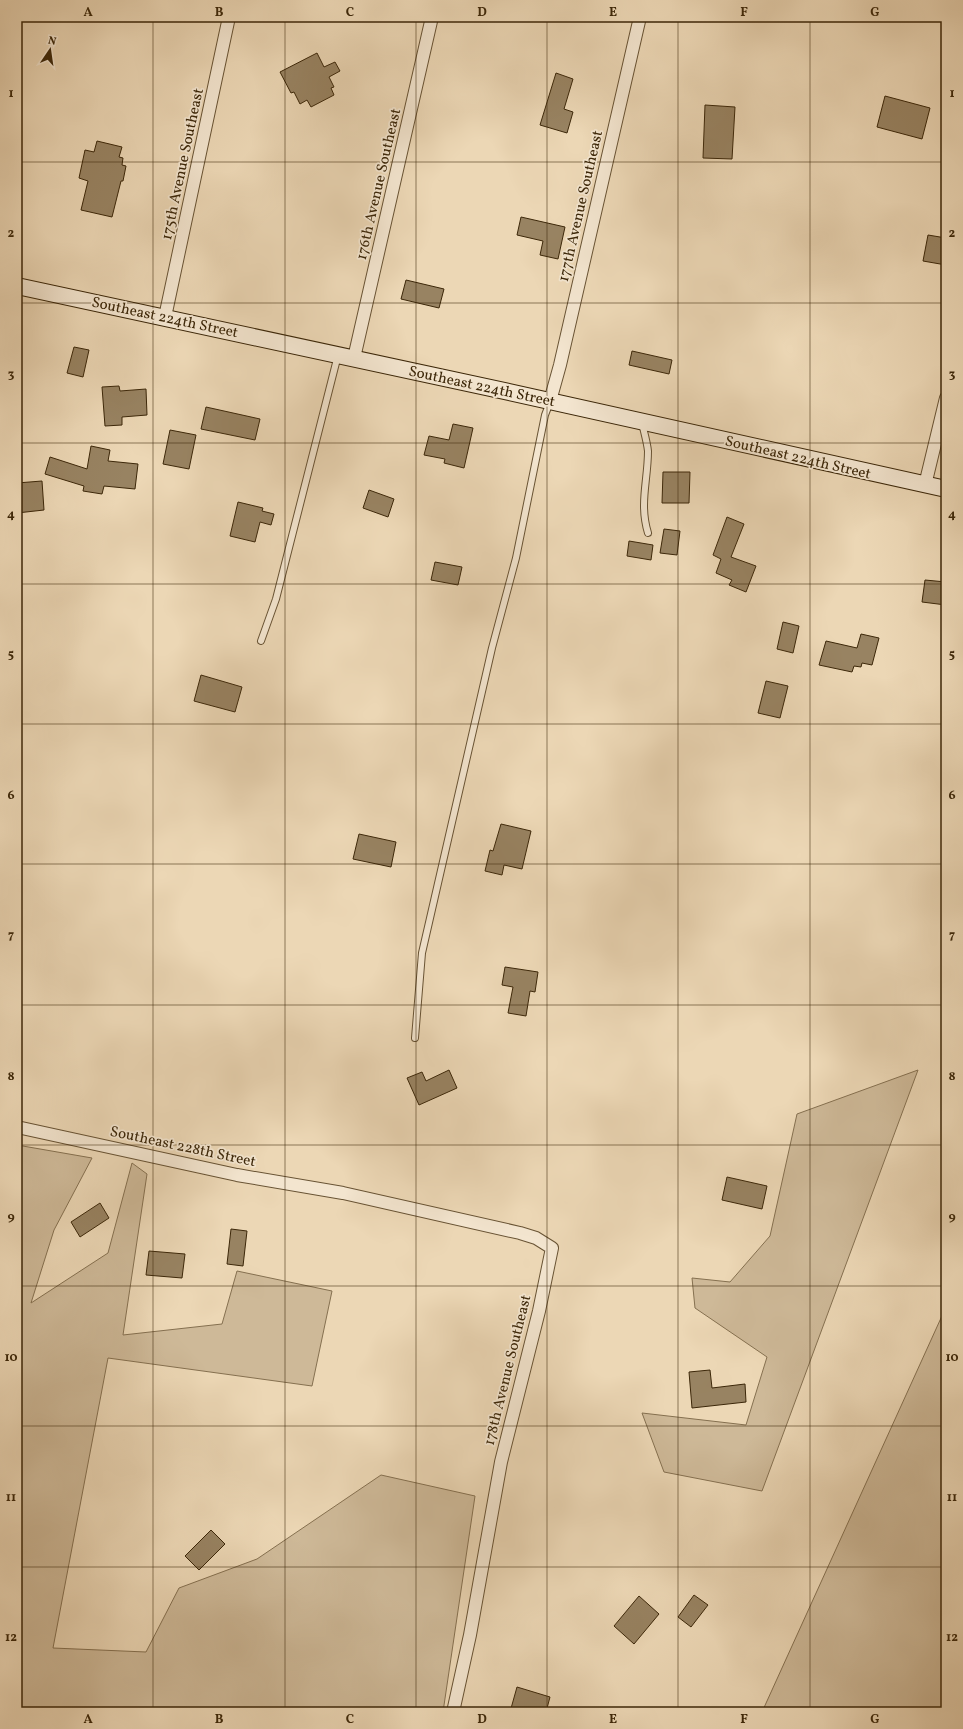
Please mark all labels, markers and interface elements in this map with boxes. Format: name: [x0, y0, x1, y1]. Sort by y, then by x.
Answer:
text: A: [83, 4, 93, 22]
text: B: [215, 4, 224, 22]
text: C: [346, 4, 354, 22]
text: D: [477, 4, 487, 22]
text: E: [609, 4, 617, 22]
text: F: [740, 4, 748, 22]
text: G: [870, 4, 880, 22]
north arrow: [30, 30, 70, 70]
text: N: [46, 34, 57, 50]
text: 1: [8, 85, 14, 103]
text: 1: [949, 85, 955, 103]
street label: 175th Avenue Southeast: [157, 86, 210, 242]
street label: 176th Avenue Southeast: [352, 106, 407, 262]
street label: 177th Avenue Southeast: [554, 129, 609, 284]
text: 2: [8, 225, 15, 243]
text: 2: [949, 225, 956, 243]
street label: Southeast 224th Street: [89, 293, 240, 344]
street label: Southeast 224th Street: [406, 362, 557, 413]
text: 3: [8, 366, 15, 384]
text: 3: [949, 366, 956, 384]
street label: Southeast 224th Street: [723, 431, 873, 485]
text: 4: [7, 506, 15, 524]
text: 4: [948, 506, 956, 524]
text: 5: [8, 646, 14, 664]
text: 5: [949, 646, 955, 664]
text: 6: [7, 787, 15, 805]
text: 6: [948, 787, 956, 805]
text: 7: [8, 927, 14, 945]
text: 7: [949, 927, 955, 945]
text: 8: [7, 1068, 15, 1086]
text: 8: [948, 1068, 956, 1086]
street label: Southeast 228th Street: [108, 1122, 257, 1173]
text: 9: [7, 1208, 15, 1226]
text: 9: [948, 1208, 956, 1226]
street label: 178th Avenue Southeast: [480, 1293, 537, 1448]
text: 10: [4, 1349, 18, 1367]
text: 10: [945, 1349, 959, 1367]
text: 11: [6, 1489, 16, 1507]
text: 11: [947, 1489, 957, 1507]
text: 12: [5, 1629, 17, 1647]
text: 12: [946, 1629, 958, 1647]
text: A: [83, 1711, 93, 1729]
text: B: [215, 1711, 224, 1729]
text: C: [346, 1711, 354, 1729]
text: D: [477, 1711, 487, 1729]
text: E: [609, 1711, 617, 1729]
text: F: [740, 1711, 748, 1729]
text: G: [870, 1711, 880, 1729]

